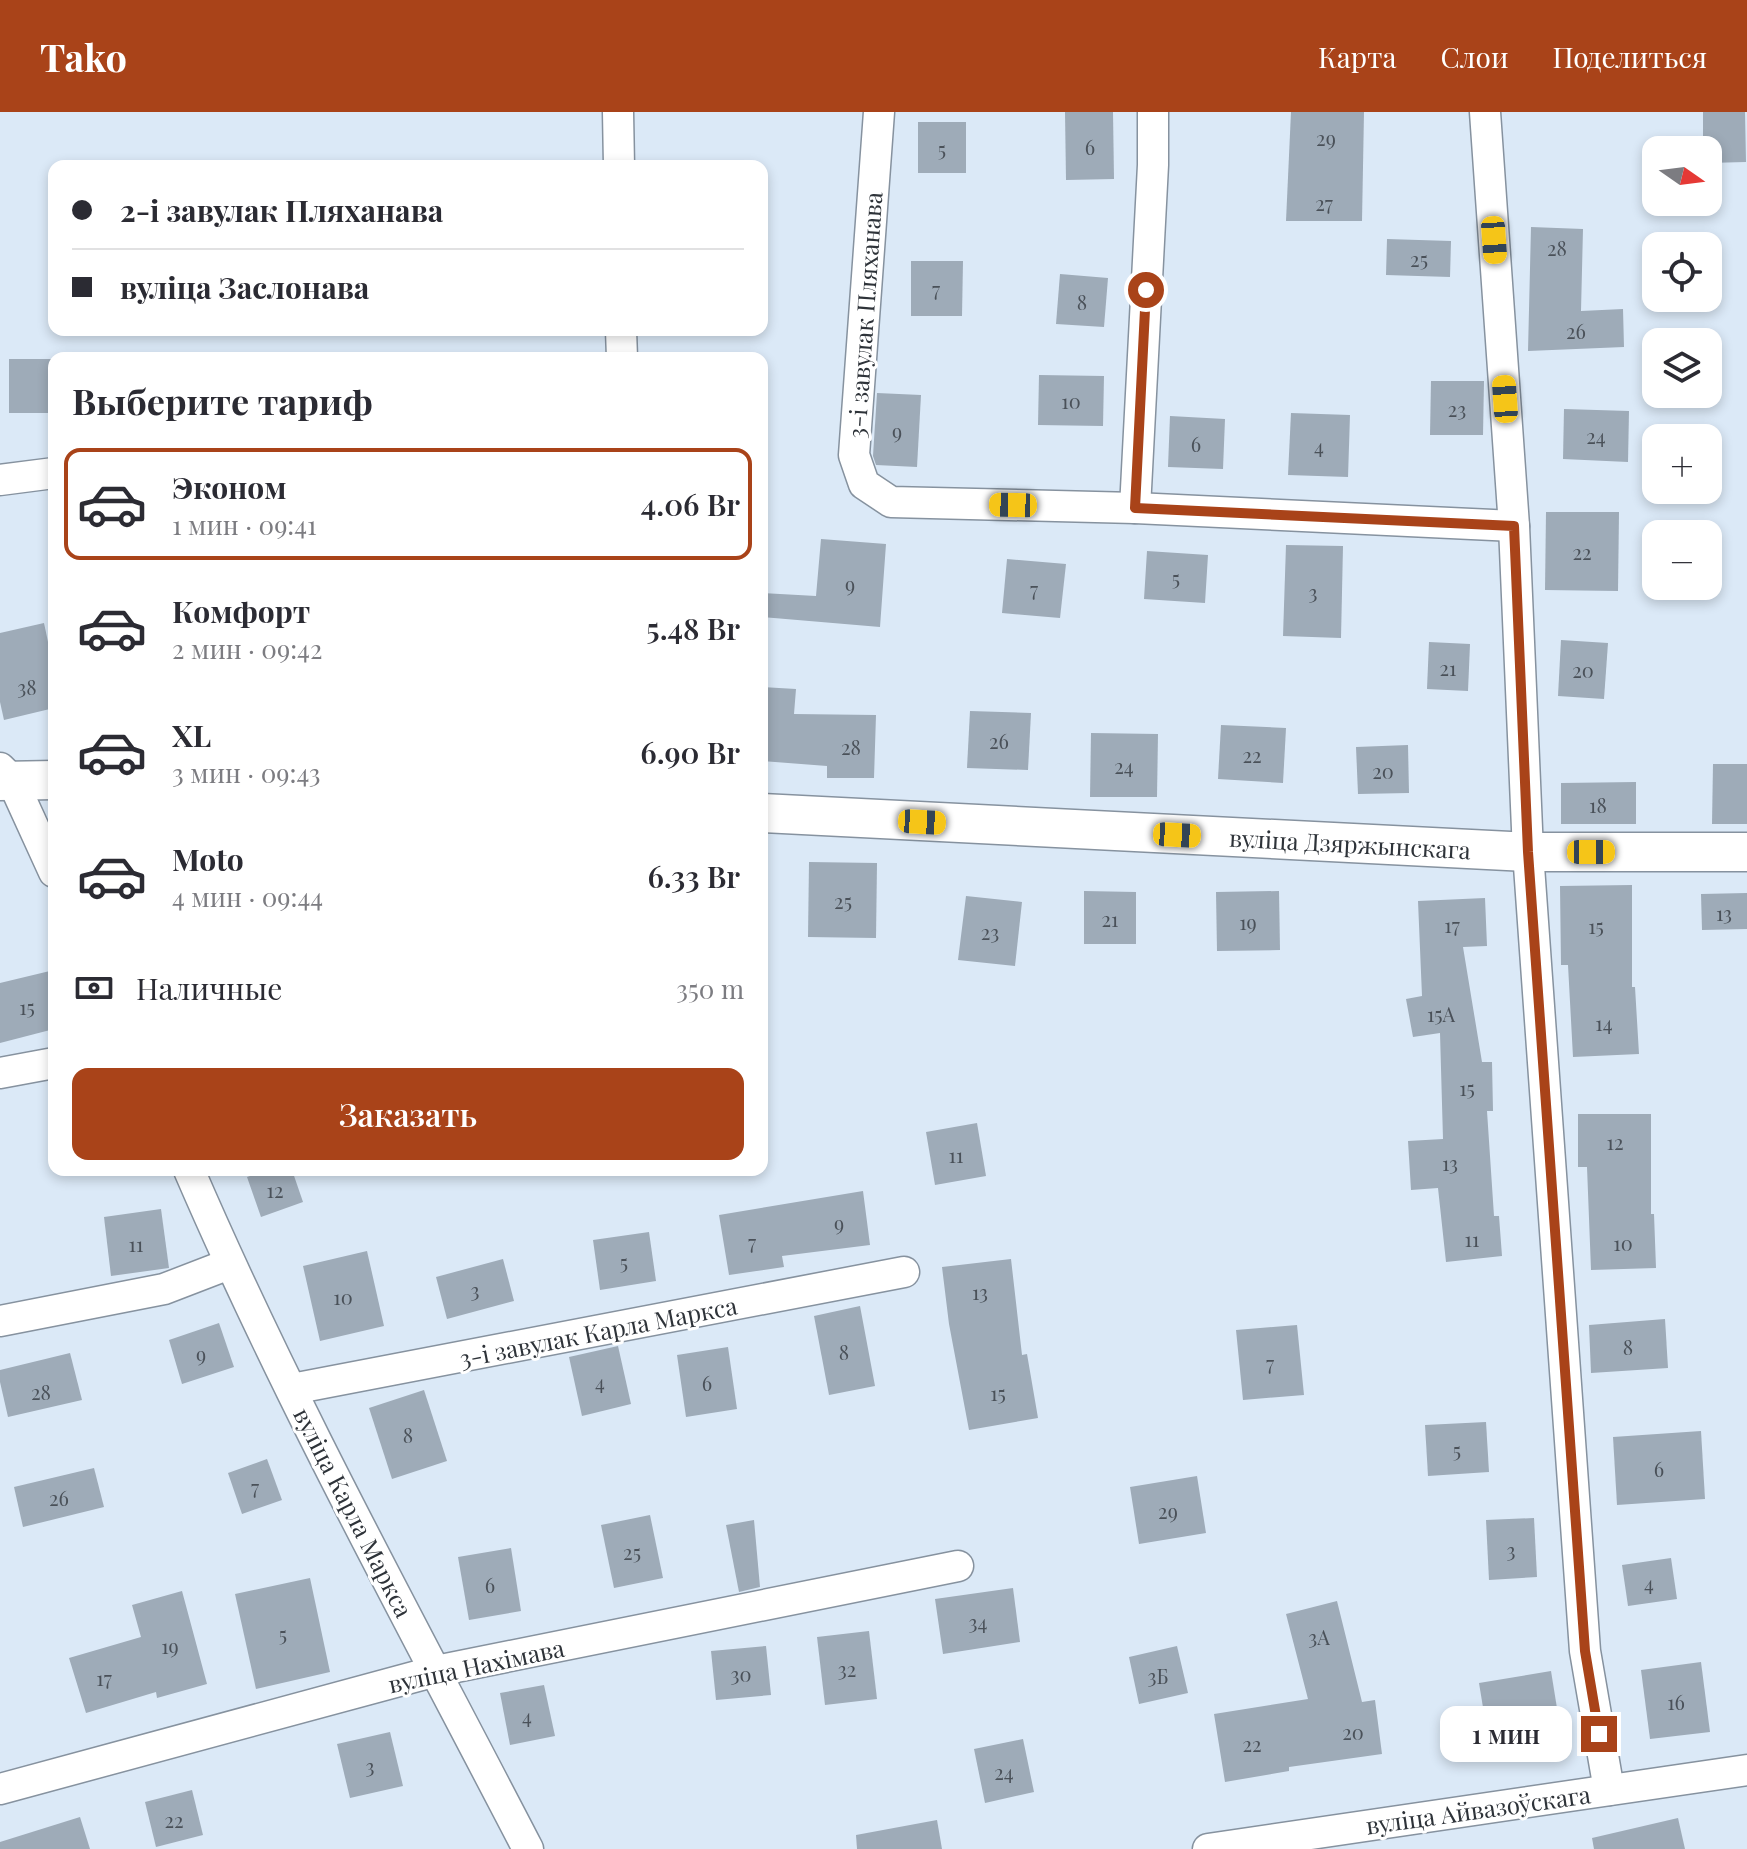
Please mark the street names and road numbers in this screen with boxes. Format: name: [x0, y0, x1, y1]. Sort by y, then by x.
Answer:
street label: 3-і завулак Пляханава: [839, 191, 889, 439]
street label: вуліца Дзяржынскага: [1228, 821, 1472, 865]
street label: 3-і завулак Карла Маркса: [456, 1288, 740, 1374]
street label: вуліца Карла Маркса: [287, 1402, 421, 1622]
street label: вуліца Нахімава: [385, 1631, 567, 1699]
street label: вуліца Айвазоўскага: [1364, 1777, 1593, 1841]

